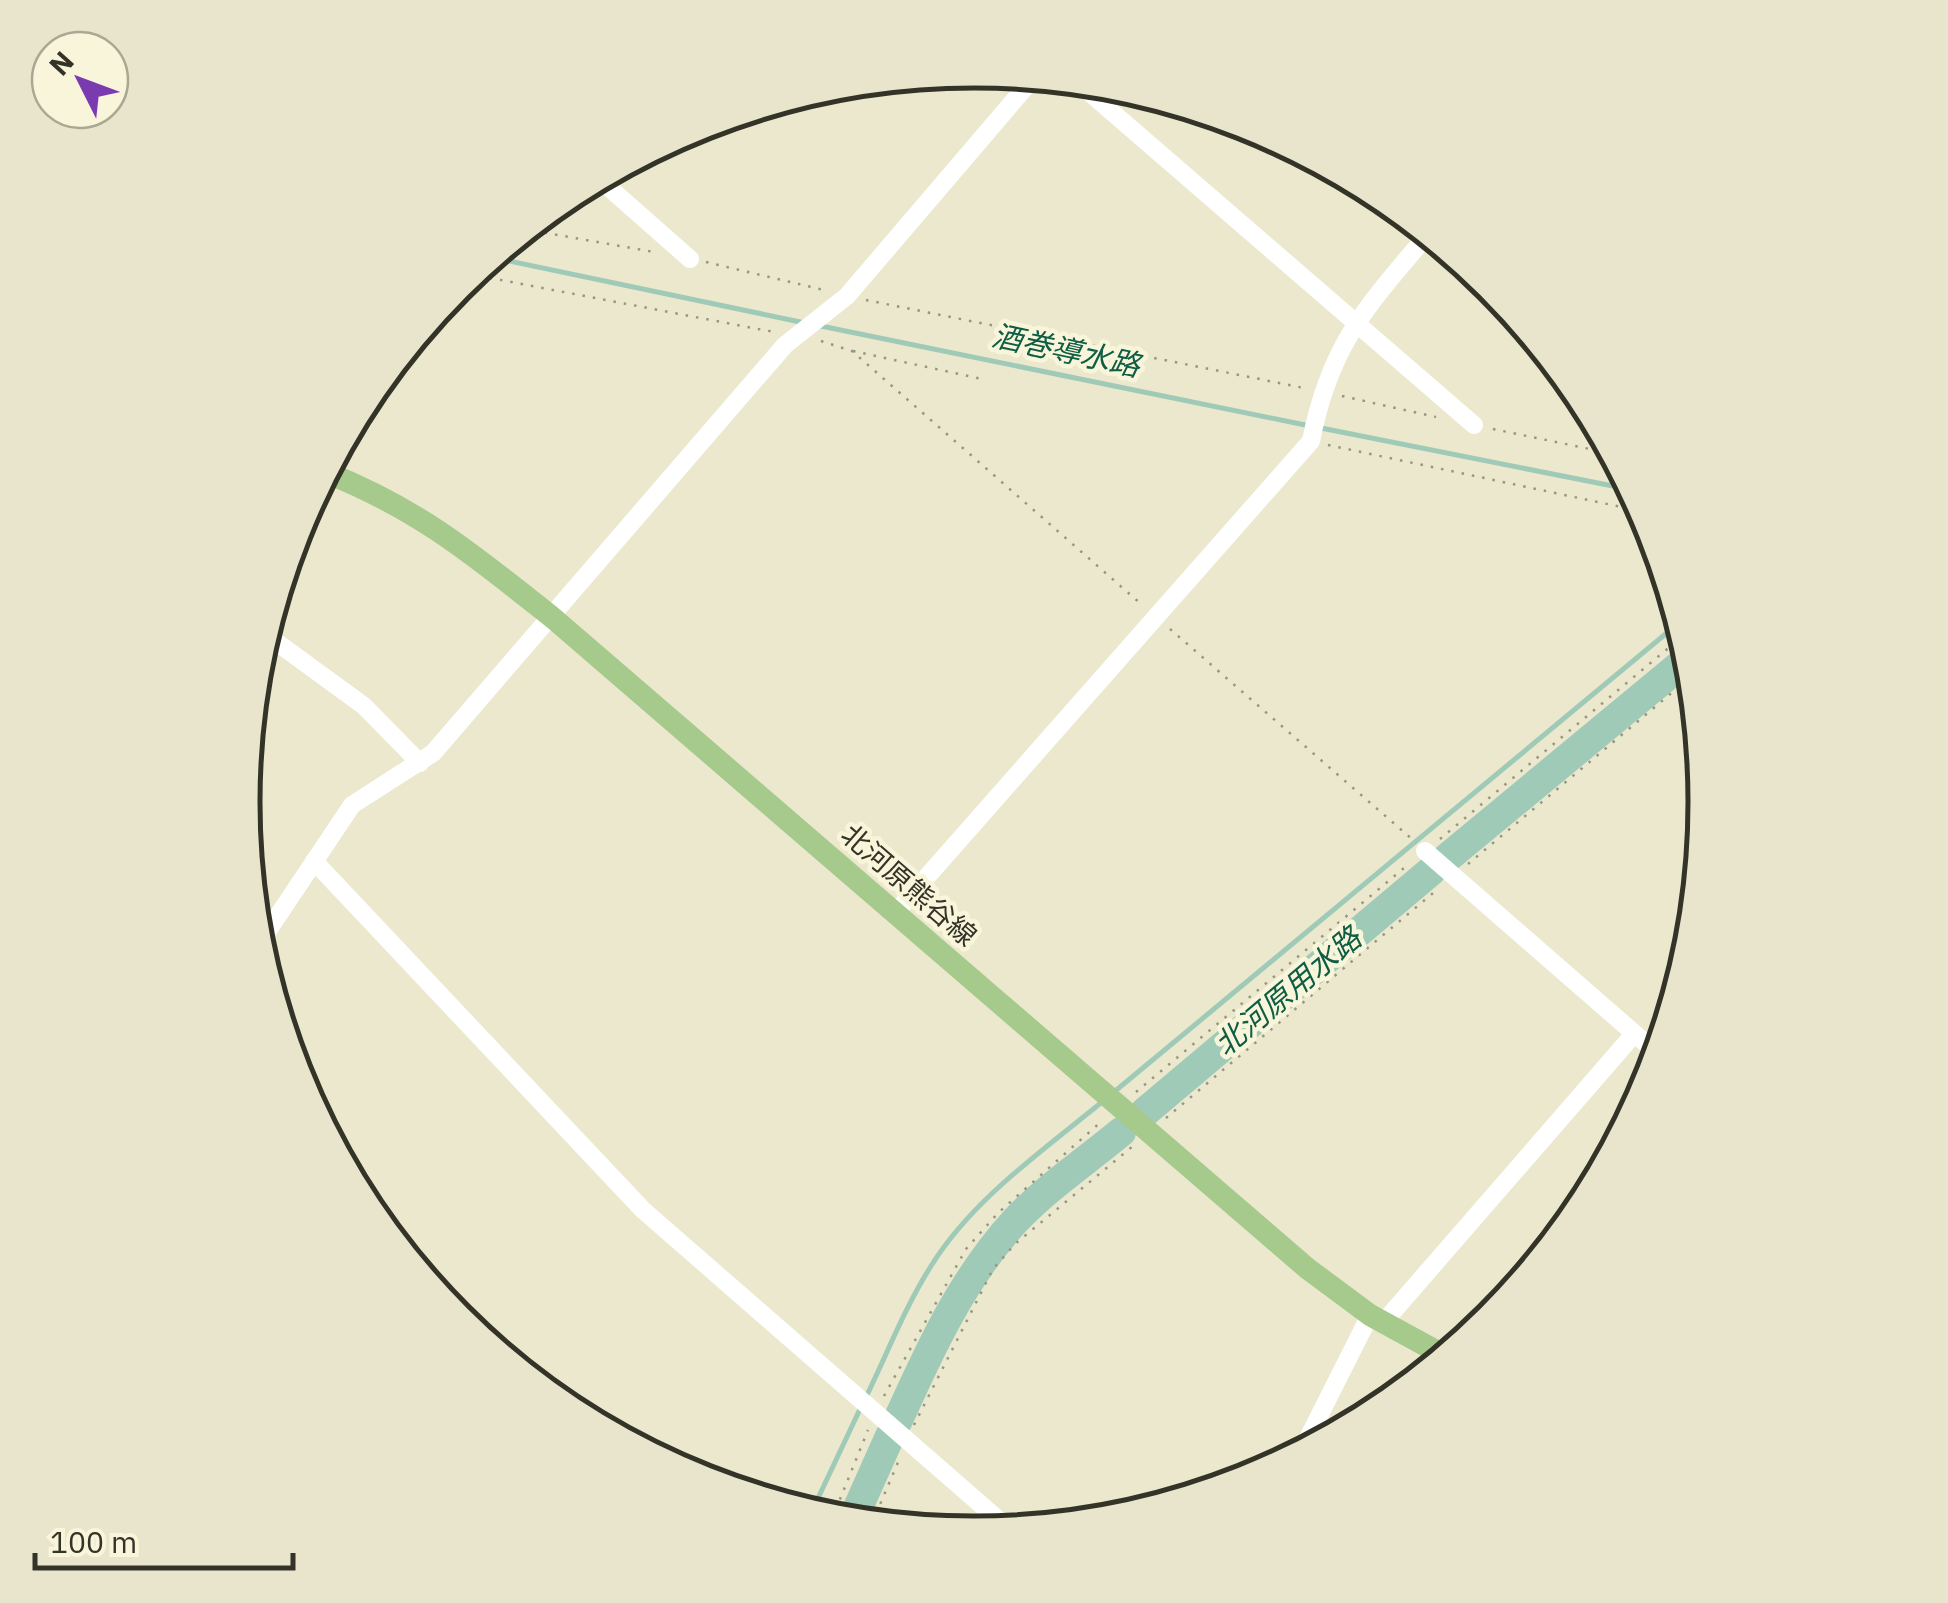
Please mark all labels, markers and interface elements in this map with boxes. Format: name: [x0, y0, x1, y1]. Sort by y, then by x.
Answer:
north arrow: [30, 30, 130, 130]
text: N: [41, 43, 82, 83]
water label: 酒巻導水路: [989, 315, 1147, 385]
street label: 北河原熊谷線: [834, 816, 985, 954]
water label: 北河原用水路: [1206, 916, 1371, 1064]
scale bar: [35, 1508, 292, 1570]
text: 100 m: [50, 1522, 137, 1561]

